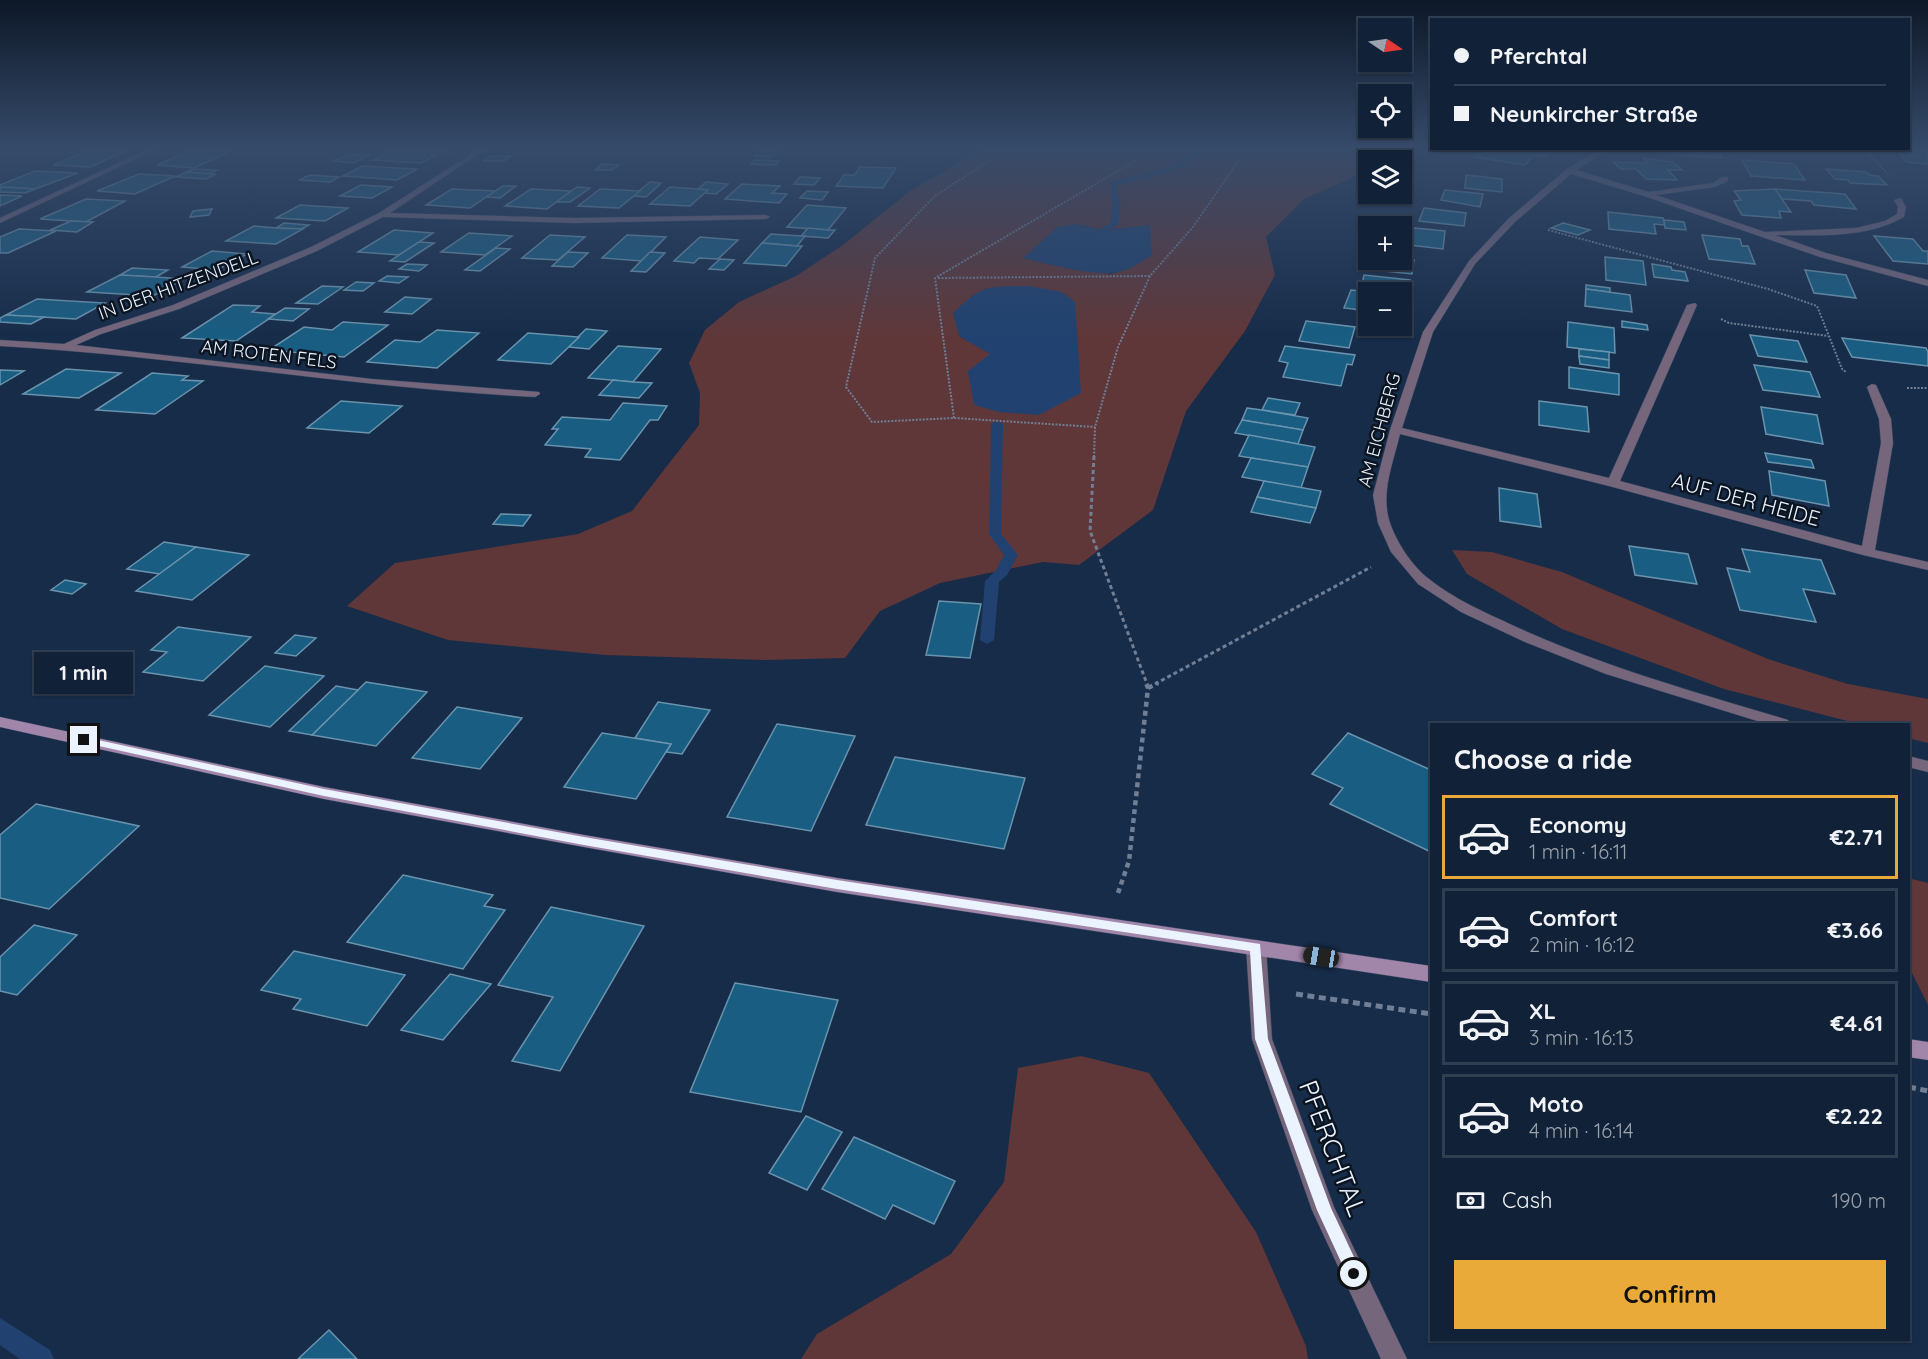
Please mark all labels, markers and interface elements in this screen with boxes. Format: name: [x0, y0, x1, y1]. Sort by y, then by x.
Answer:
north arrow: [1358, 18, 1412, 72]
map controls: [1358, 18, 1412, 336]
text: Pferchtal: [1490, 42, 1588, 70]
button: locate: [1358, 84, 1412, 138]
text: Neunkircher Straße: [1490, 100, 1698, 128]
button: layers: [1358, 150, 1412, 204]
button: +: [1358, 216, 1412, 270]
street label: IN DER HITZENDELL: [95, 245, 261, 325]
button: −: [1358, 282, 1412, 336]
street label: AM ROTEN FELS: [200, 334, 338, 374]
street label: AM EICHBERG: [1353, 370, 1405, 490]
street label: AUF DER HEIDE: [1669, 467, 1823, 531]
callout: 1 min: [34, 653, 134, 695]
text: 1 min: [59, 660, 108, 685]
route end: [70, 726, 97, 753]
text: Choose a ride: [1454, 742, 1632, 776]
icon: car: [1457, 810, 1511, 864]
text: Economy: [1529, 811, 1627, 839]
text: €2.71: [1830, 823, 1883, 851]
text: 1 min · 16:11: [1529, 839, 1627, 864]
icon: car: [1457, 903, 1511, 957]
text: Comfort: [1529, 904, 1618, 932]
text: €3.66: [1828, 916, 1883, 944]
text: 2 min · 16:12: [1529, 932, 1635, 957]
car: [1302, 945, 1340, 969]
icon: car: [1457, 996, 1511, 1050]
text: XL: [1529, 997, 1556, 1025]
text: €4.61: [1831, 1009, 1883, 1037]
text: 3 min · 16:13: [1529, 1025, 1634, 1050]
street label: PFERCHTAL: [1292, 1075, 1374, 1221]
icon: car: [1457, 1089, 1511, 1143]
text: Moto: [1529, 1090, 1583, 1118]
text: €2.22: [1826, 1102, 1883, 1130]
text: 4 min · 16:14: [1529, 1118, 1633, 1143]
icon: cash: [1454, 1184, 1487, 1217]
text: Cash: [1502, 1186, 1553, 1214]
text: 190 m: [1832, 1188, 1886, 1213]
route start: [1340, 1260, 1367, 1287]
button: Confirm: [1454, 1260, 1886, 1329]

